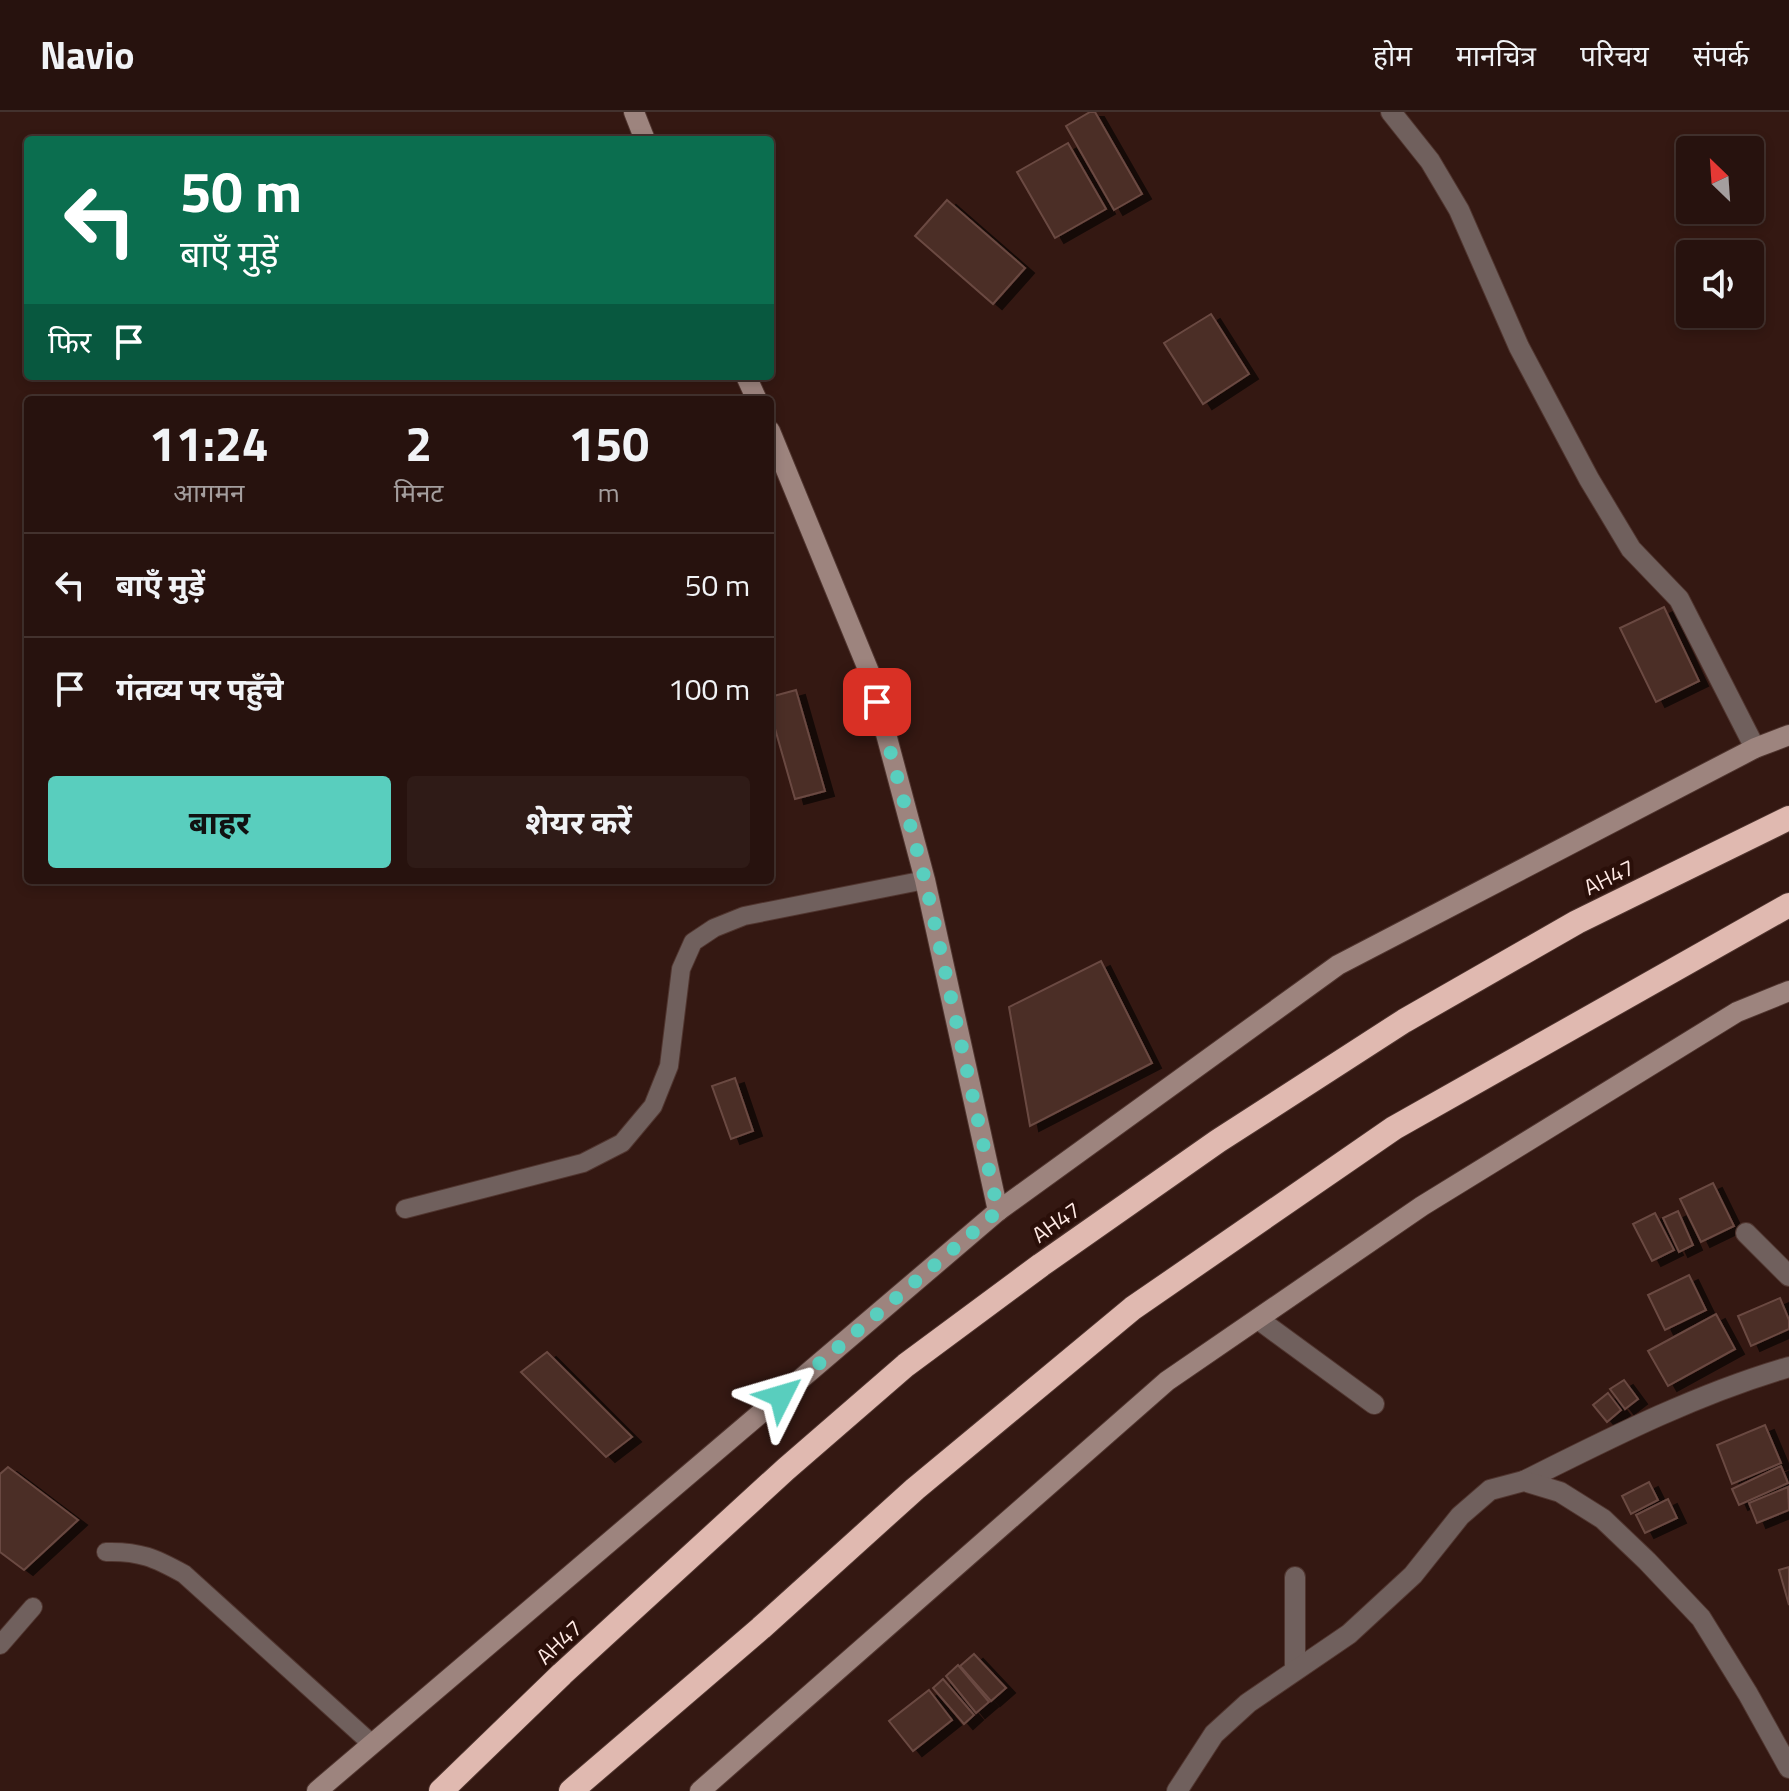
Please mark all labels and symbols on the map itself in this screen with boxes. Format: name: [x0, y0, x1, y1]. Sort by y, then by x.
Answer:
north arrow: [1676, 136, 1764, 224]
pin: [843, 668, 911, 736]
street label: AH47: [1578, 850, 1640, 904]
street label: AH47: [1025, 1193, 1087, 1251]
position arrow: [739, 1354, 823, 1438]
street label: AH47: [528, 1612, 590, 1672]

